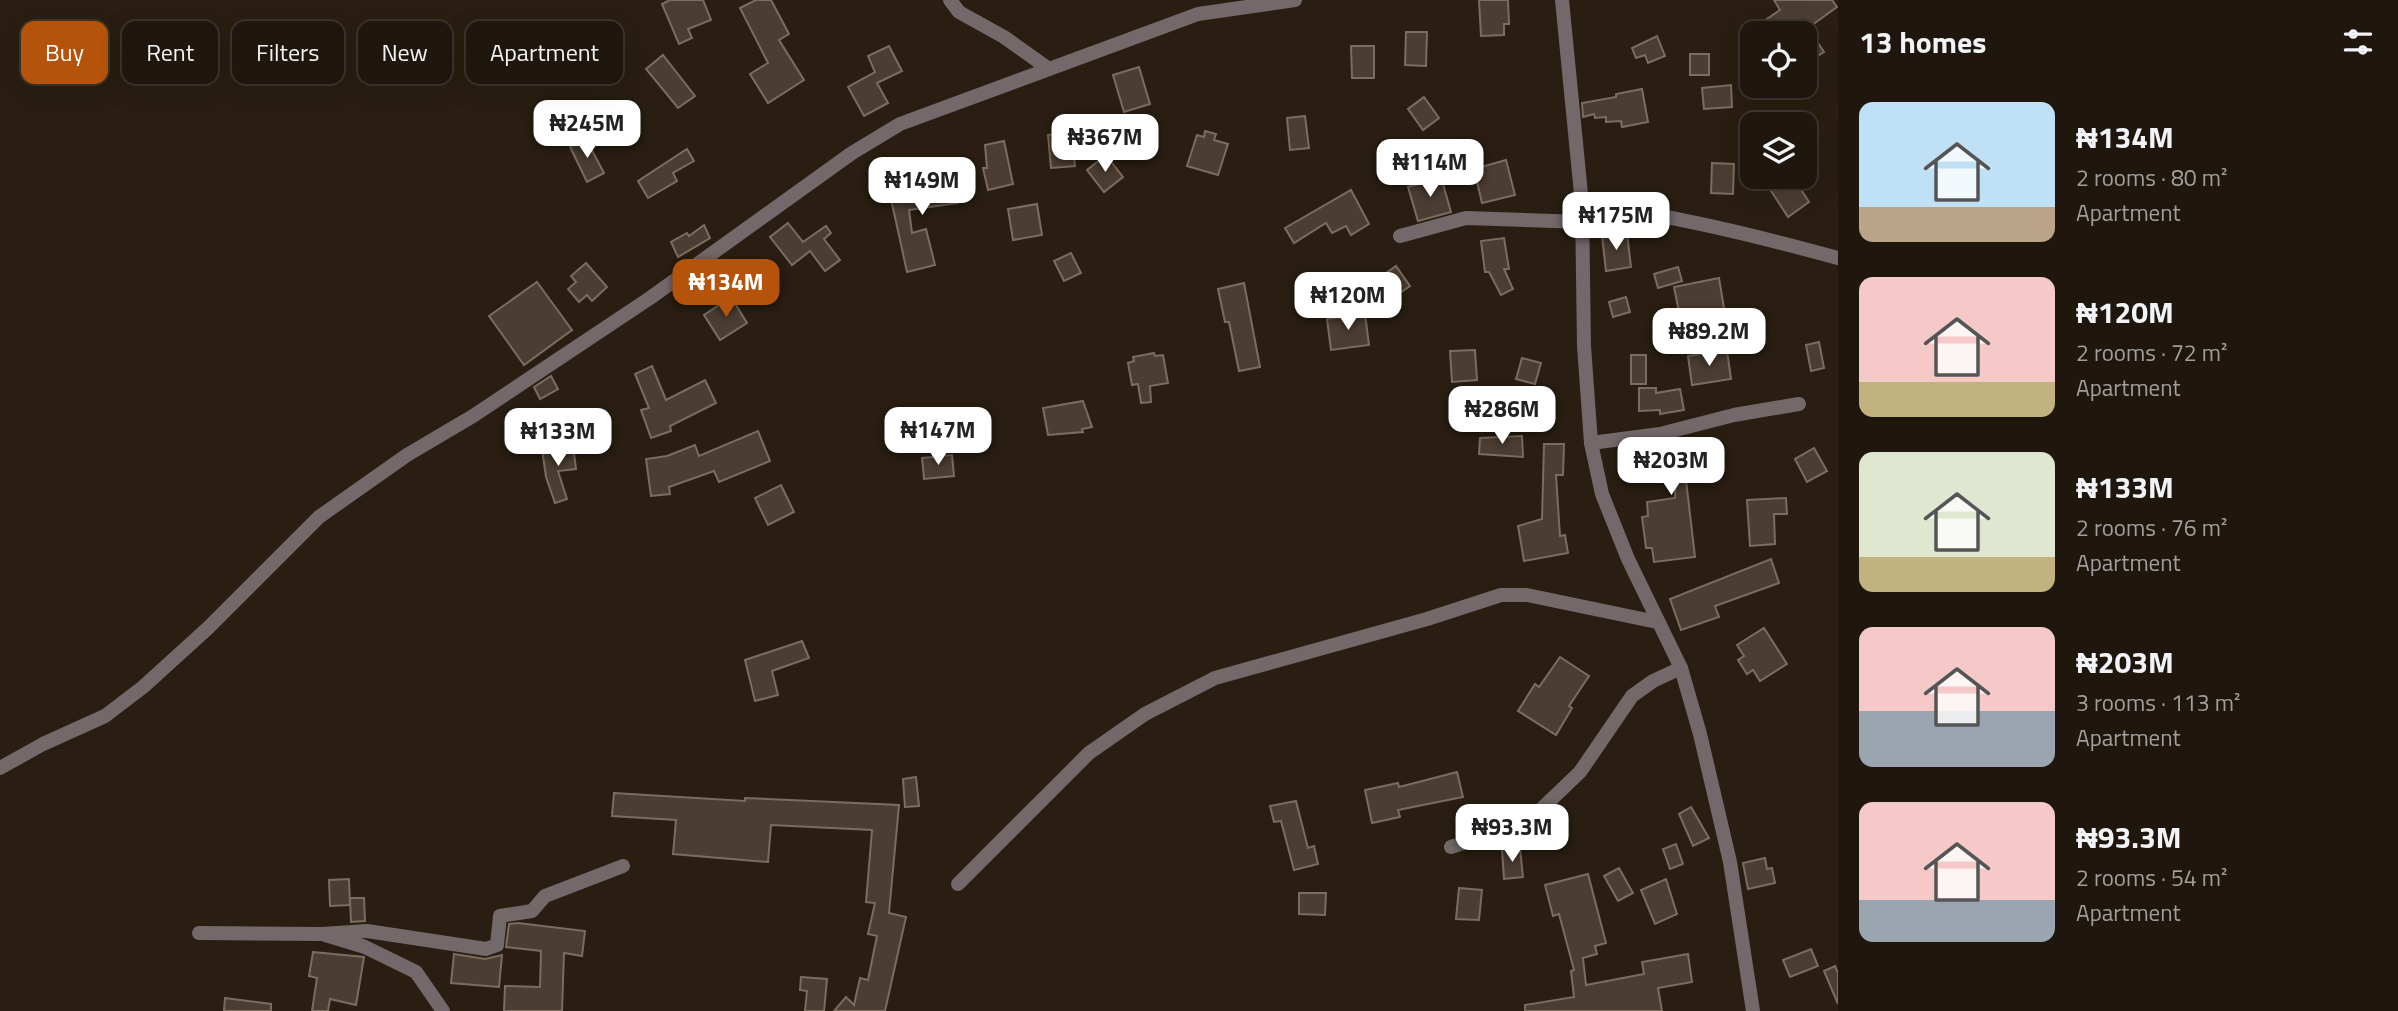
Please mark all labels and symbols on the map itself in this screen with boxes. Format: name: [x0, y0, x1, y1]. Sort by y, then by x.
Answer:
pin: ₦245M: [538, 100, 636, 160]
pin: ₦367M: [1056, 114, 1154, 174]
pin: ₦114M: [1381, 140, 1479, 199]
pin: ₦149M: [873, 158, 971, 217]
pin: ₦175M: [1567, 192, 1665, 252]
pin: ₦134M: [677, 260, 775, 319]
pin: ₦120M: [1299, 272, 1397, 332]
pin: ₦89.2M: [1652, 308, 1766, 368]
pin: ₦286M: [1453, 386, 1551, 446]
pin: ₦147M: [889, 407, 987, 467]
pin: ₦133M: [509, 408, 607, 468]
pin: ₦203M: [1622, 438, 1720, 497]
pin: ₦93.3M: [1455, 804, 1569, 864]

